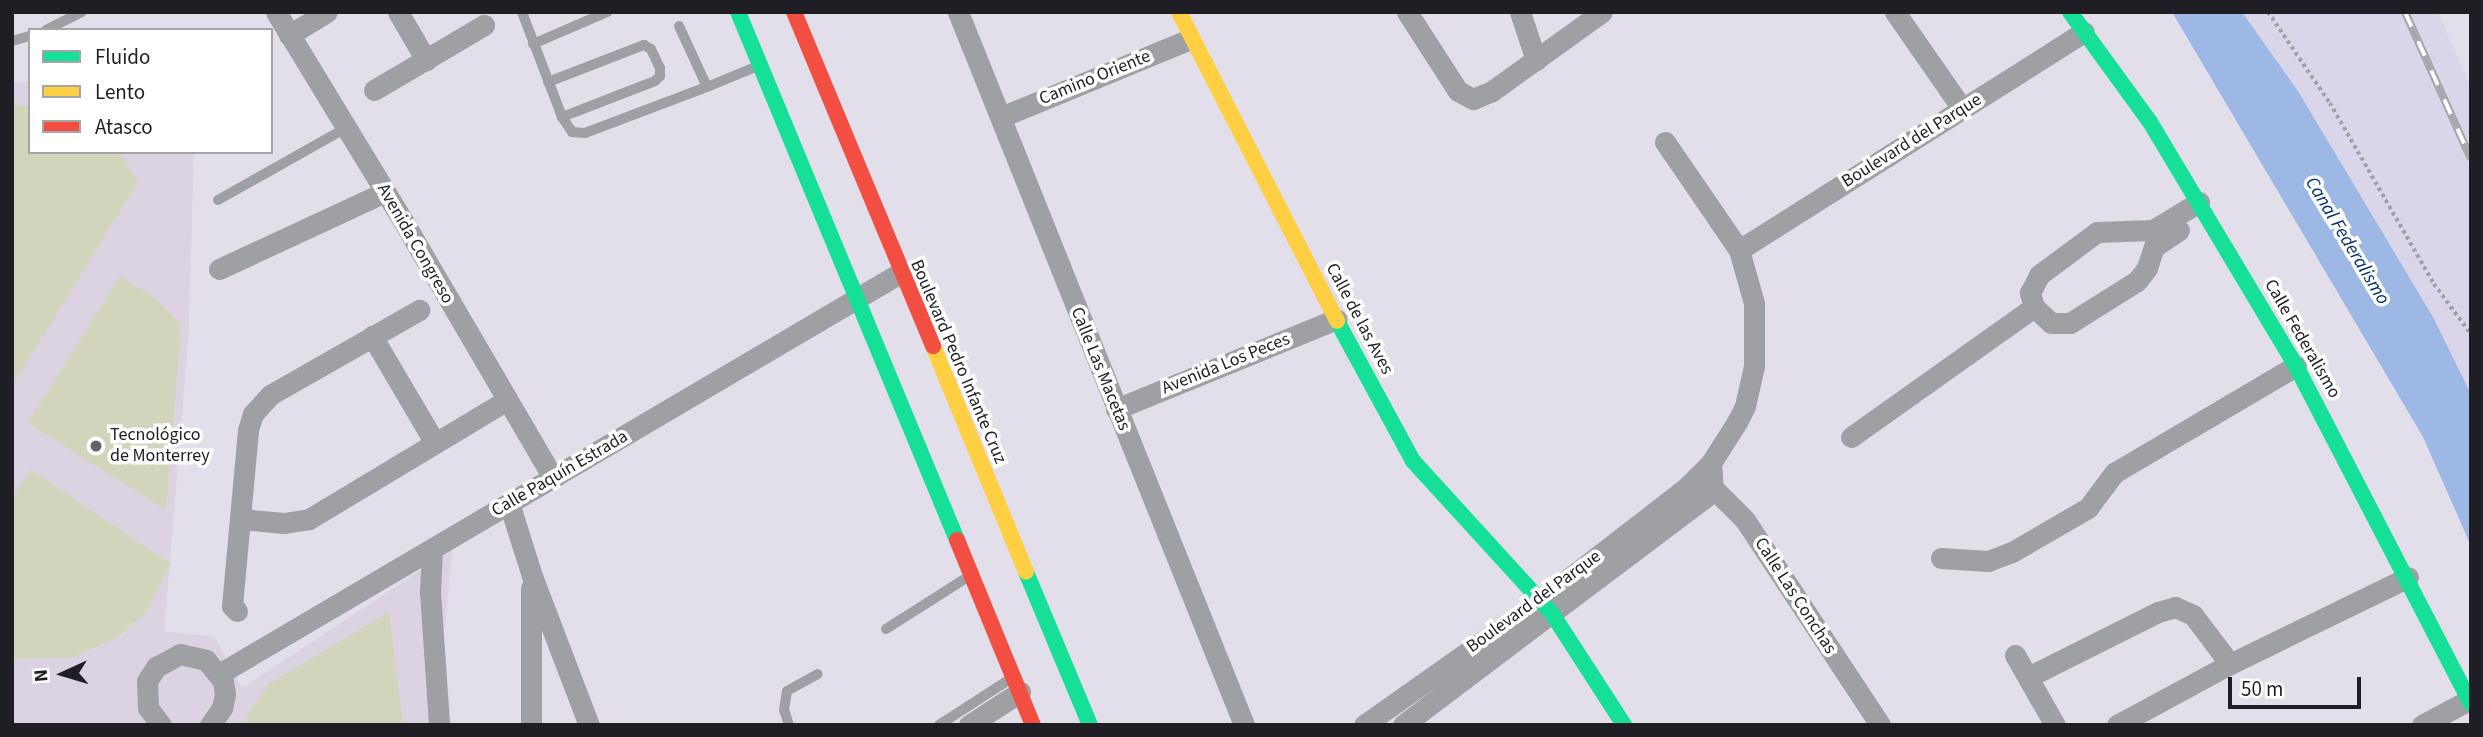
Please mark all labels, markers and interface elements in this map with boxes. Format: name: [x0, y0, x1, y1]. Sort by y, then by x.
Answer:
legend: [28, 28, 273, 154]
text: Fluido: [95, 42, 150, 72]
street label: Camino Oriente: [1036, 46, 1154, 110]
text: Lento: [95, 77, 145, 107]
street label: Boulevard del Parque: [1838, 89, 1986, 193]
text: Atasco: [95, 112, 153, 142]
water label: Canal Federalismo: [2300, 173, 2394, 309]
street label: Avenida Congreso: [372, 180, 458, 308]
street label: Boulevard Pedro Infante Cruz: [905, 257, 1011, 467]
street label: Calle de las Aves: [1321, 260, 1397, 378]
street label: Calle Federalismo: [2259, 276, 2345, 402]
street label: Calle Las Macetas: [1065, 304, 1135, 434]
street label: Avenida Los Peces: [1159, 328, 1293, 400]
place label: Tecnológico de Monterrey: [110, 425, 210, 467]
street label: Calle Paquín Estrada: [488, 426, 632, 522]
marker: Tecnológico de Monterrey: [88, 438, 104, 454]
street label: Calle Las Conchas: [1749, 534, 1841, 658]
street label: Boulevard del Parque: [1463, 546, 1605, 658]
north arrow: [28, 639, 98, 709]
scale bar: [2231, 664, 2364, 708]
text: N: [28, 668, 55, 683]
text: 50 m: [2241, 674, 2283, 704]

